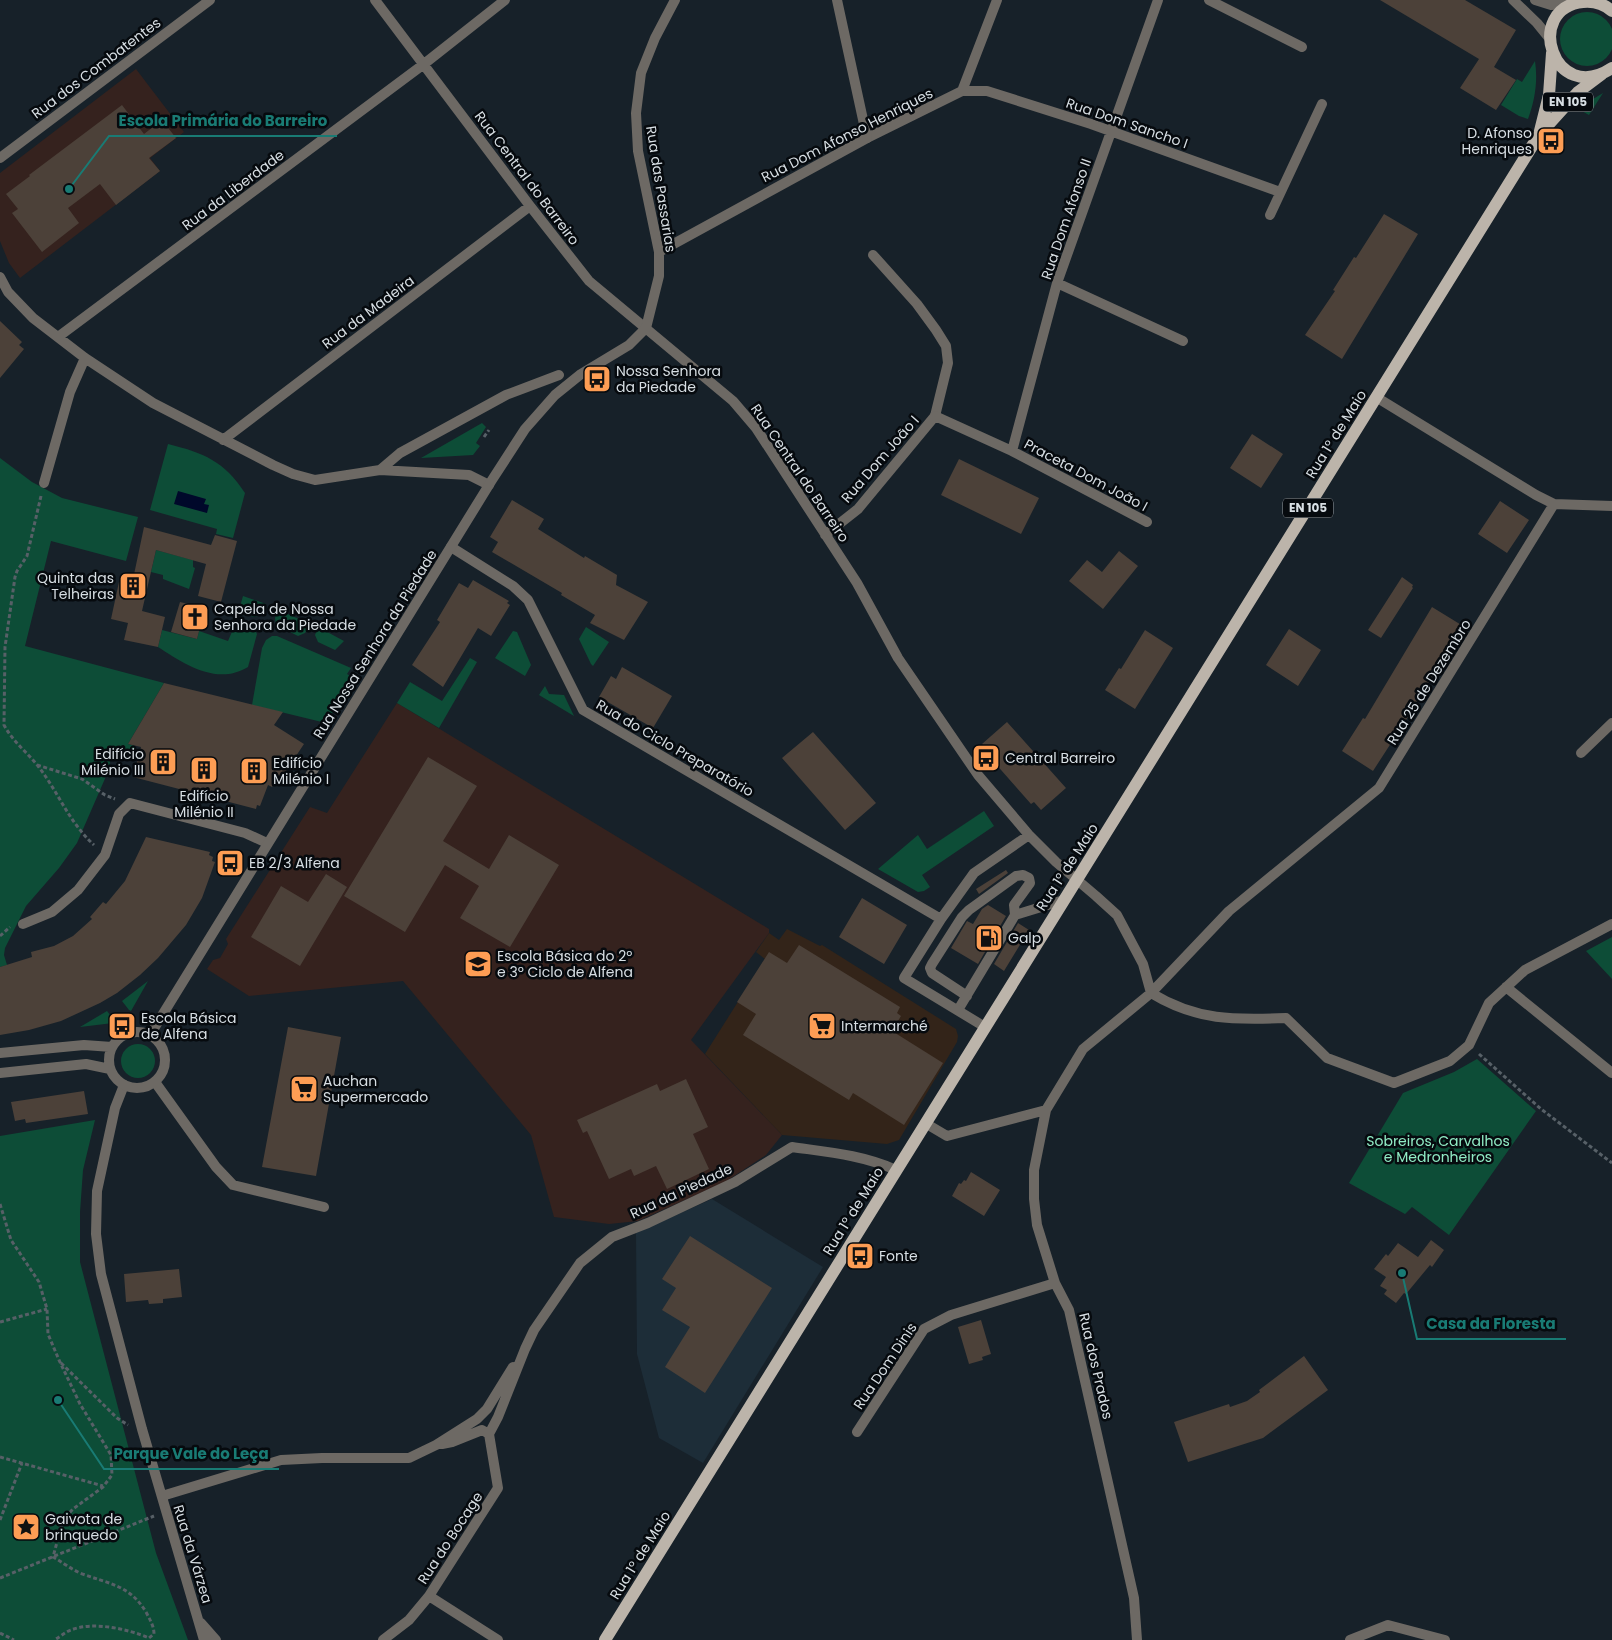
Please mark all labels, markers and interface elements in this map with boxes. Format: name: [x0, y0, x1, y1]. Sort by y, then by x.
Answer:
street label: Rua dos Combatentes: [27, 13, 165, 123]
street label: Rua Dom Afonso Henriques: [758, 83, 936, 187]
road number: EN 105: [1543, 92, 1593, 111]
street label: Rua Dom Sancho I: [1063, 93, 1191, 153]
callout: Escola Primária do Barreiro: [109, 106, 337, 136]
street label: Rua Central do Barreiro: [470, 107, 584, 249]
text: Escola Primária do Barreiro: [119, 110, 328, 131]
place label: D. Afonso Henriques: [1462, 123, 1532, 159]
street label: Rua das Passarias: [641, 124, 681, 254]
bus stop icon: D. Afonso Henriques: [1536, 126, 1566, 156]
street label: Rua da Liberdade: [178, 145, 288, 235]
street label: Rua Dom Afonso II: [1036, 156, 1096, 282]
street label: Rua da Madeira: [318, 271, 418, 353]
place label: Nossa Senhora da Piedade: [616, 361, 721, 397]
bus stop icon: Nossa Senhora da Piedade: [582, 364, 612, 394]
street label: Rua 1º de Maio: [1301, 386, 1371, 482]
street label: Rua Central do Barreiro: [746, 400, 854, 546]
street label: Rua Dom João I: [836, 411, 924, 507]
street label: Praceta Dom João I: [1021, 434, 1151, 516]
road number: EN 105: [1283, 498, 1333, 518]
street label: Rua Nossa Senhora da Piedade: [308, 545, 442, 742]
place label: Quinta das Telheiras: [37, 568, 114, 604]
building icon: Quinta das Telheiras: [118, 571, 148, 601]
place label: Capela de Nossa Senhora da Piedade: [214, 599, 356, 635]
church icon: Capela de Nossa Senhora da Piedade: [180, 602, 210, 632]
street label: Rua 25 de Dezembro: [1382, 615, 1476, 749]
street label: Rua do Ciclo Preparatório: [592, 695, 758, 801]
bus stop icon: Central Barreiro: [971, 743, 1001, 773]
place label: Edifício Milénio III: [81, 744, 144, 780]
building icon: Edifício Milénio III: [148, 747, 178, 777]
place label: Central Barreiro: [1005, 748, 1115, 768]
place label: Edifício Milénio I: [273, 753, 329, 789]
building icon: Edifício Milénio II: [189, 755, 219, 785]
building icon: Edifício Milénio I: [239, 756, 269, 786]
place label: Edifício Milénio II: [174, 786, 234, 822]
street label: Rua 1º de Maio: [1031, 819, 1103, 915]
bus stop icon: EB 2/3 Alfena: [215, 848, 245, 878]
place label: EB 2/3 Alfena: [249, 853, 340, 873]
fuel station icon: Galp: [974, 923, 1004, 953]
place label: Galp: [1008, 928, 1041, 948]
place label: Escola Básica do 2º e 3º Ciclo de Alfena: [497, 946, 633, 982]
school or university icon: Escola Básica do 2º e 3º Ciclo de Alfena: [463, 949, 493, 979]
place label: Escola Básica de Alfena: [141, 1008, 236, 1044]
bus stop icon: Escola Básica de Alfena: [107, 1011, 137, 1041]
supermarket icon: Intermarché: [807, 1011, 837, 1041]
place label: Intermarché: [841, 1016, 928, 1036]
place label: Auchan Supermercado: [323, 1071, 428, 1107]
supermarket icon: Auchan Supermercado: [289, 1074, 319, 1104]
park label: Sobreiros, Carvalhos e Medronheiros: [1366, 1131, 1510, 1167]
street label: Rua da Piedade: [627, 1158, 736, 1223]
street label: Rua 1º de Maio: [818, 1163, 888, 1259]
bus stop icon: Fonte: [845, 1241, 875, 1271]
place label: Fonte: [879, 1246, 918, 1266]
callout: Casa da Floresta: [1417, 1309, 1566, 1339]
street label: Rua dos Prados: [1074, 1311, 1118, 1421]
text: Casa da Floresta: [1426, 1313, 1556, 1334]
street label: Rua Dom Dinis: [849, 1319, 921, 1413]
callout: Parque Vale do Leça: [104, 1439, 279, 1469]
text: Parque Vale do Leça: [113, 1443, 269, 1464]
street label: Rua do Bocage: [413, 1488, 488, 1588]
street label: Rua da Várzea: [169, 1502, 217, 1606]
street label: Rua 1º de Maio: [605, 1507, 675, 1603]
place label: Gaivota de brinquedo: [45, 1509, 122, 1545]
place icon: Gaivota de brinquedo: [11, 1512, 41, 1542]

